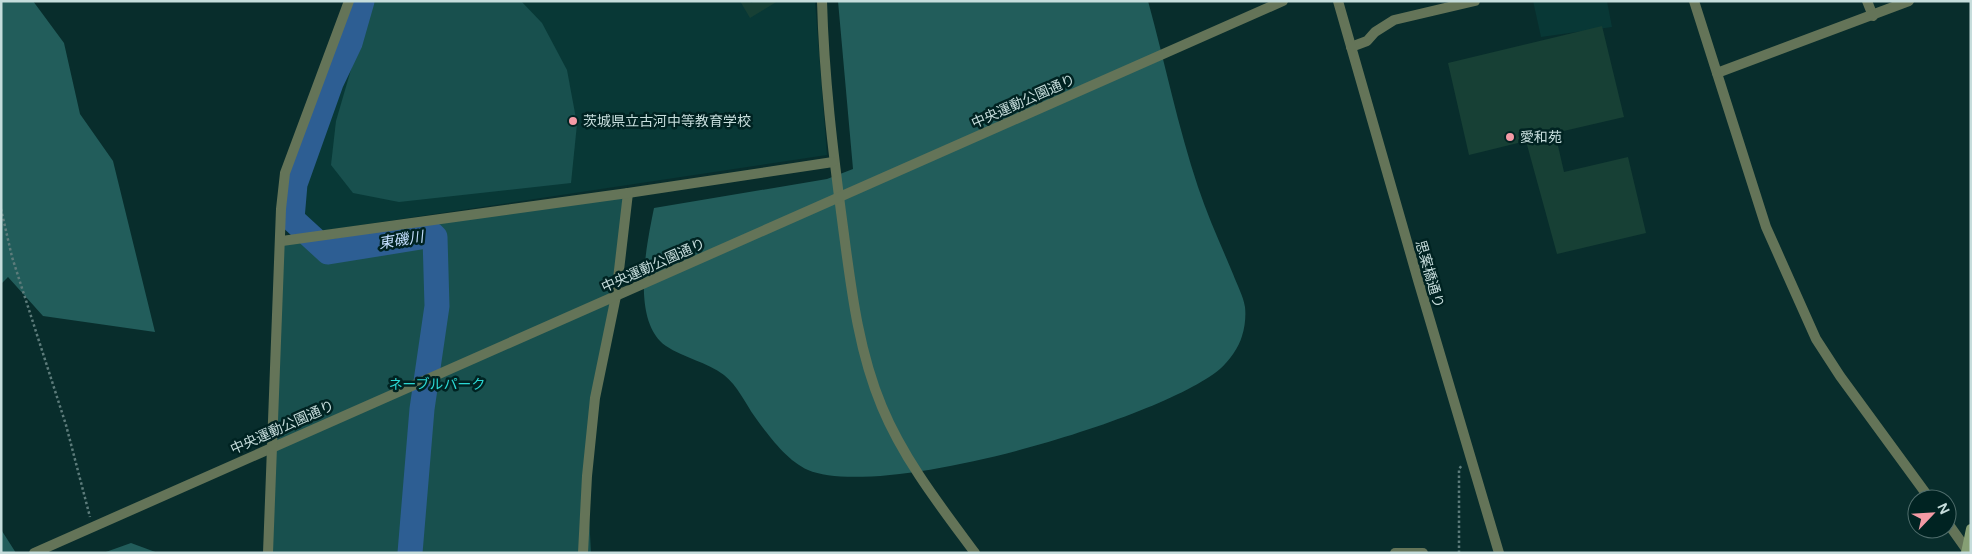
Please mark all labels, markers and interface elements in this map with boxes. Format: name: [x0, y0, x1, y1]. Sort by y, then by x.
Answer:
street label: 中央運動公園通り: [968, 70, 1078, 132]
place label: 茨城県立古河中等教育学校: [583, 112, 751, 130]
marker: 茨城県立古河中等教育学校: [567, 115, 579, 127]
place label: 愛和苑: [1520, 128, 1562, 146]
marker: 愛和苑: [1504, 131, 1516, 143]
water label: 東磯川: [377, 226, 427, 253]
street label: 中央運動公園通り: [598, 234, 708, 296]
street label: 思案橋通り: [1412, 238, 1448, 310]
park label: ネーブルパーク: [388, 375, 486, 393]
street label: 中央運動公園通り: [227, 396, 337, 458]
north arrow: [1907, 489, 1957, 539]
text: N: [1933, 500, 1954, 517]

